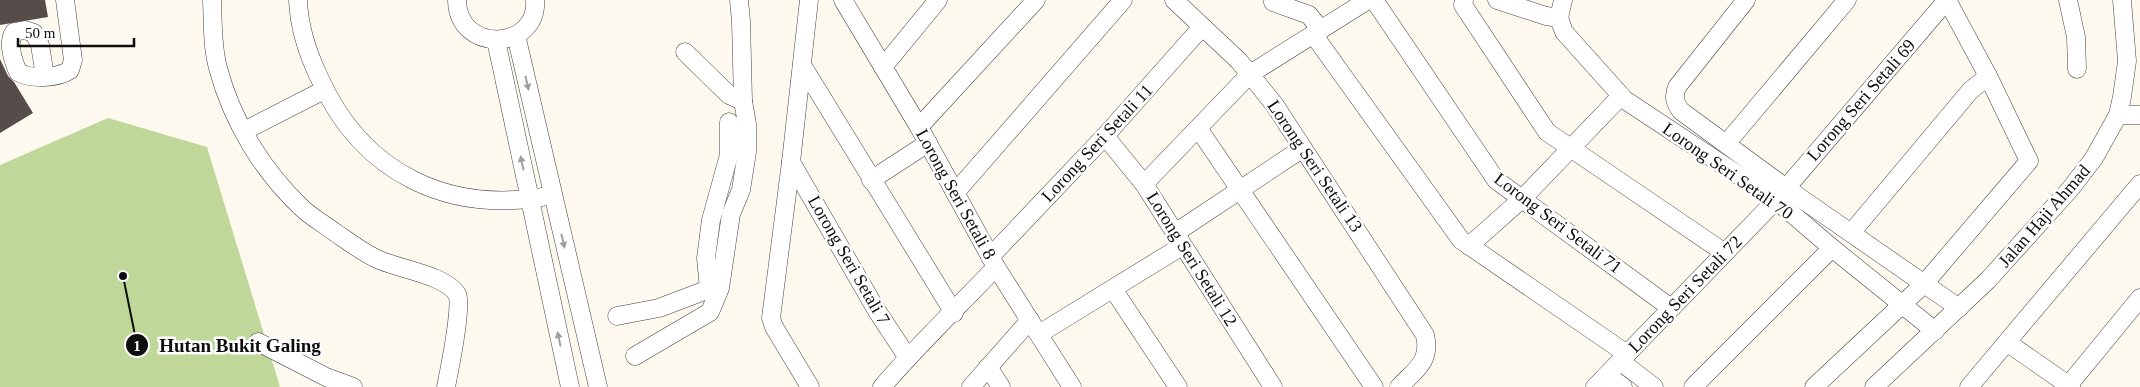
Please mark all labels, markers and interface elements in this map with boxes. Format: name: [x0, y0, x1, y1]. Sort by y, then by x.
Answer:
scale bar: [18, 15, 134, 47]
text: 50 m: [25, 25, 56, 41]
street label: Lorong Seri Setali 69: [1803, 35, 1919, 165]
one-way arrow: [523, 75, 531, 90]
street label: Lorong Seri Setali 11: [1037, 80, 1157, 206]
street label: Lorong Seri Setali 13: [1264, 96, 1366, 236]
street label: Lorong Seri Setali 70: [1659, 119, 1797, 223]
street label: Lorong Seri Setali 8: [912, 126, 1000, 262]
one-way arrow: [518, 156, 526, 171]
street label: Jalan Haji Ahmad: [1994, 161, 2094, 271]
street label: Lorong Seri Setali 71: [1490, 169, 1626, 277]
street label: Lorong Seri Setali 12: [1143, 188, 1241, 330]
street label: Lorong Seri Setali 7: [804, 192, 894, 328]
street label: Lorong Seri Setali 72: [1624, 231, 1746, 357]
one-way arrow: [559, 233, 567, 248]
callout: Hutan Bukit Galing: [124, 328, 331, 362]
one-way arrow: [555, 331, 563, 347]
text: Hutan Bukit Galing: [159, 335, 321, 356]
text: 1: [133, 338, 141, 354]

